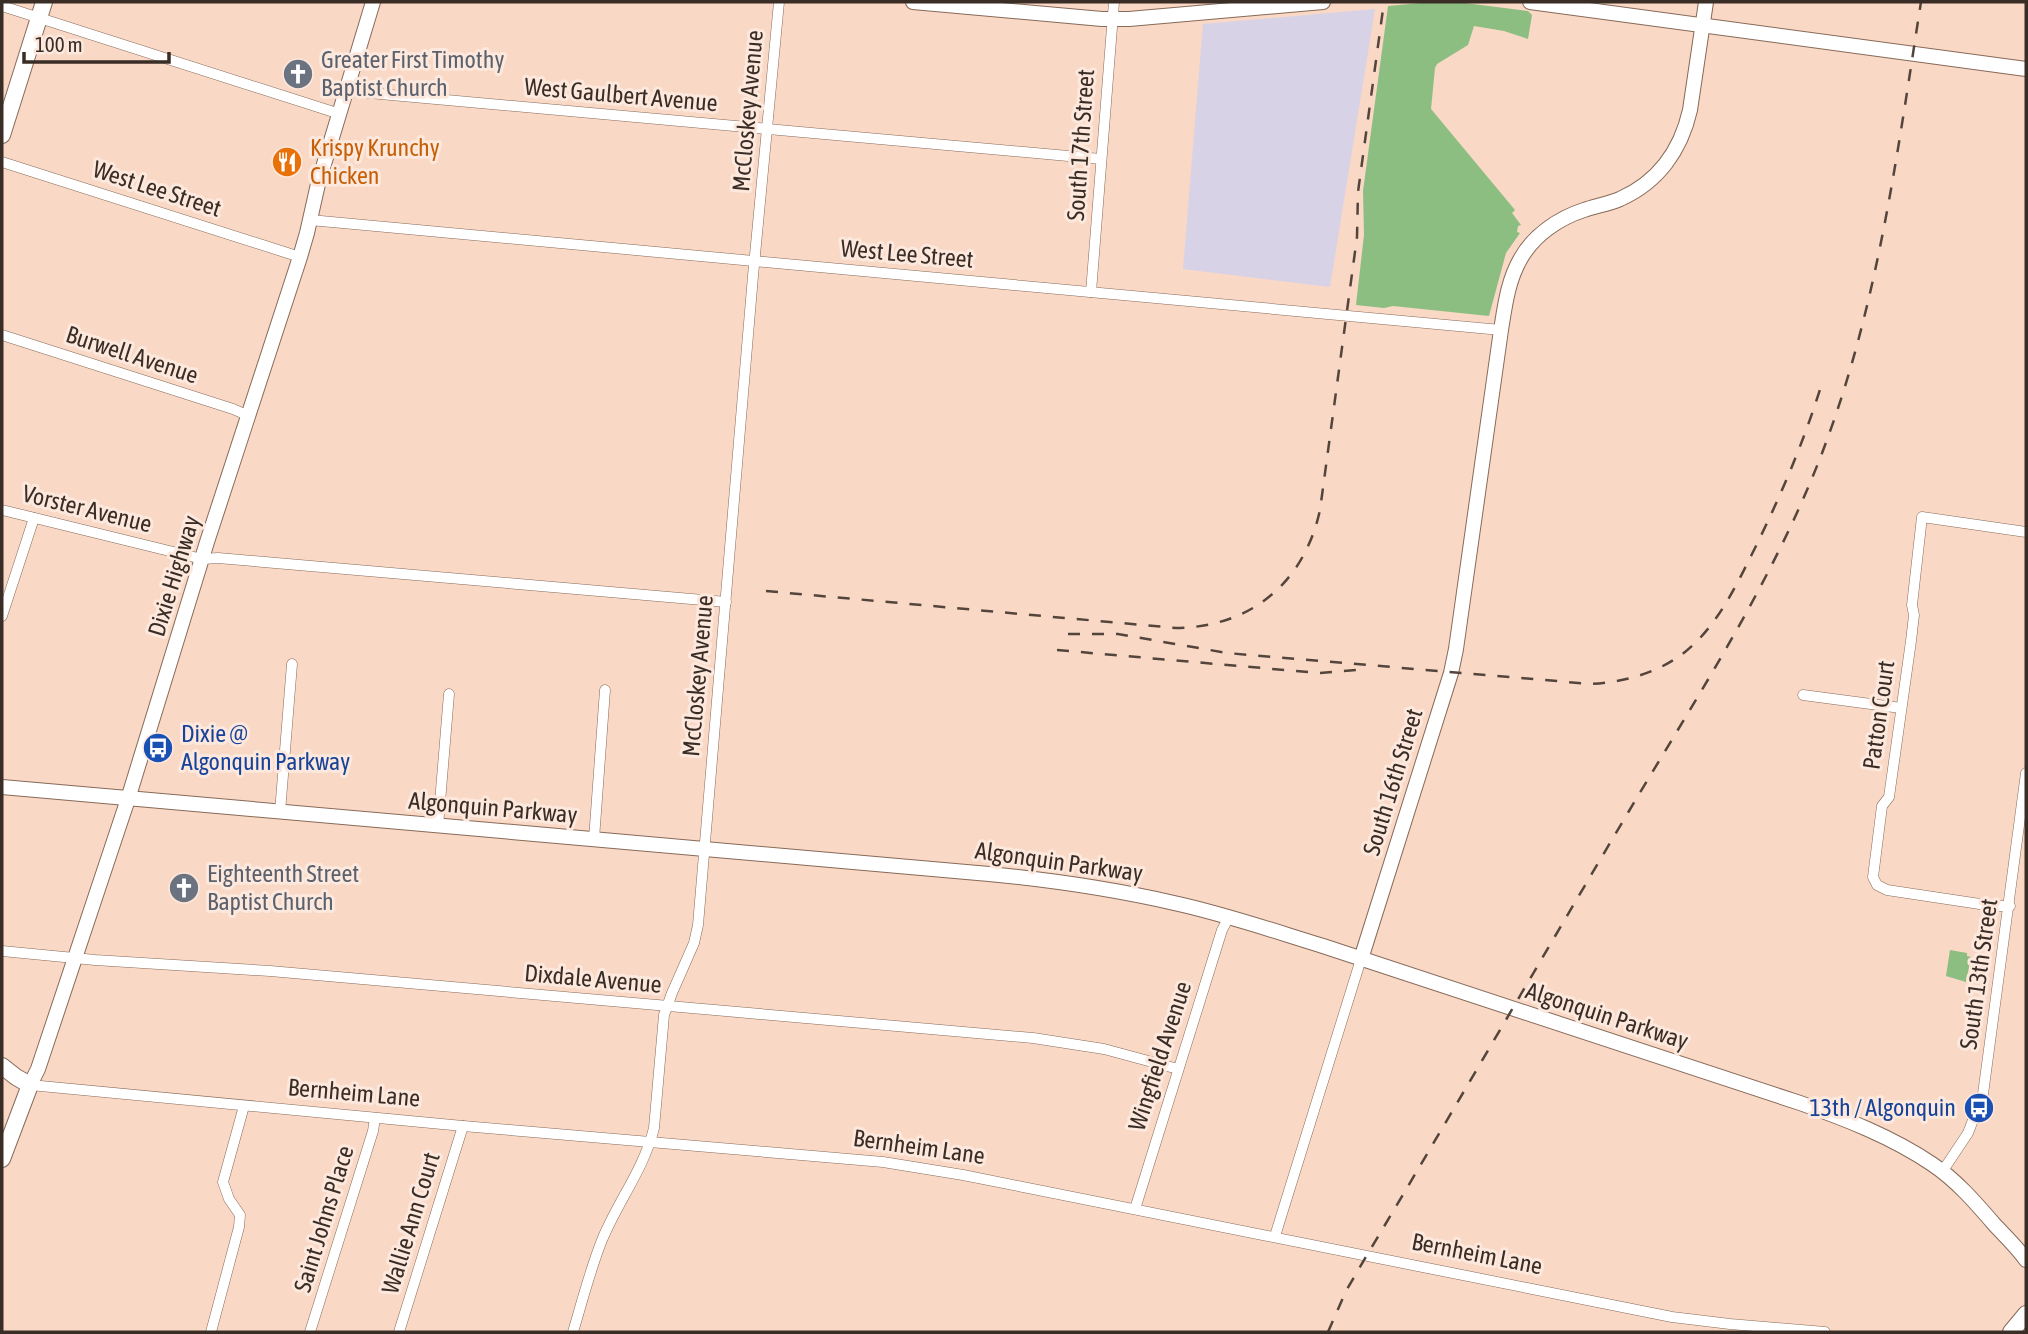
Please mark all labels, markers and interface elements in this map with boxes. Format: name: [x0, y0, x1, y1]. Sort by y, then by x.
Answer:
scale bar: [24, 21, 170, 65]
street label: McCloskey Avenue: [727, 29, 768, 193]
text: 100 m: [35, 32, 83, 56]
place label: Greater First Timothy Baptist Church: [321, 46, 504, 101]
church icon: Greater First Timothy Baptist Church: [281, 57, 315, 91]
street label: South 17th Street: [1062, 68, 1099, 222]
street label: West Gaulbert Avenue: [523, 73, 719, 116]
place label: Krispy Krunchy Chicken: [310, 134, 440, 189]
restaurant icon: Krispy Krunchy Chicken: [270, 145, 304, 179]
street label: West Lee Street: [90, 155, 225, 222]
street label: West Lee Street: [840, 234, 975, 273]
street label: Burwell Avenue: [63, 320, 202, 389]
street label: Vorster Avenue: [20, 479, 155, 538]
street label: Dixie Highway: [142, 512, 205, 640]
street label: McCloskey Avenue: [677, 594, 718, 758]
street label: Patton Court: [1858, 659, 1900, 771]
street label: South 16th Street: [1357, 705, 1428, 858]
place label: Dixie @ Algonquin Parkway: [181, 720, 350, 775]
bus stop icon: Dixie @ Algonquin Parkway: [141, 731, 175, 765]
street label: Algonquin Parkway: [408, 787, 579, 828]
street label: Algonquin Parkway: [973, 836, 1145, 887]
place label: Eighteenth Street Baptist Church: [207, 860, 359, 915]
church icon: Eighteenth Street Baptist Church: [167, 871, 201, 905]
street label: South 13th Street: [1955, 897, 2002, 1051]
street label: Dixdale Avenue: [523, 959, 663, 998]
street label: Algonquin Parkway: [1523, 977, 1692, 1055]
street label: Wingfield Avenue: [1123, 978, 1196, 1134]
street label: Bernheim Lane: [287, 1073, 421, 1112]
bus stop icon: 13th / Algonquin: [1962, 1091, 1996, 1125]
place label: 13th / Algonquin: [1810, 1094, 1956, 1121]
street label: Bernheim Lane: [852, 1124, 987, 1169]
street label: Saint Johns Place: [288, 1142, 359, 1295]
street label: Wallie Ann Court: [376, 1149, 445, 1297]
street label: Bernheim Lane: [1409, 1228, 1545, 1279]

